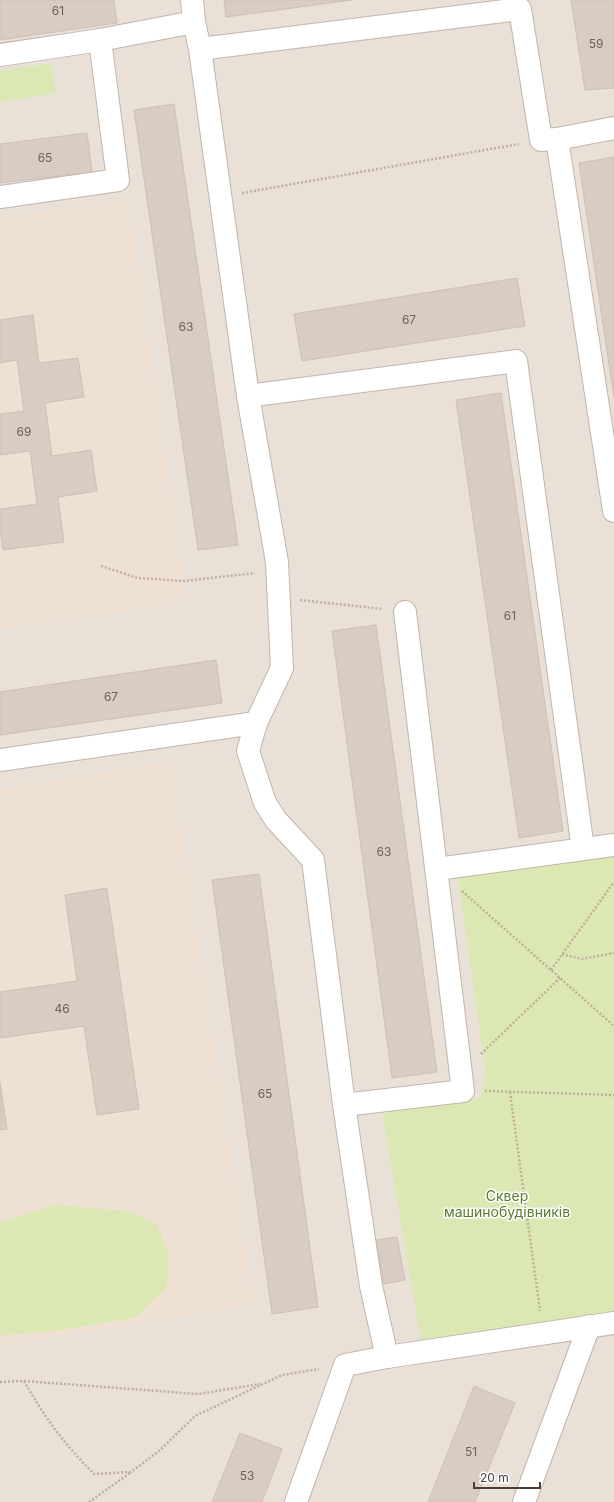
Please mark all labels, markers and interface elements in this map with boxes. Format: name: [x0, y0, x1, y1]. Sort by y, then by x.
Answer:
house number: 61: [52, 3, 64, 18]
house number: 59: [589, 36, 603, 51]
house number: 65: [38, 150, 52, 165]
house number: 67: [402, 312, 416, 327]
house number: 63: [179, 319, 193, 334]
house number: 69: [17, 424, 31, 439]
house number: 61: [504, 608, 516, 623]
house number: 67: [104, 689, 118, 704]
house number: 63: [377, 844, 391, 859]
house number: 46: [54, 1001, 70, 1016]
house number: 65: [258, 1086, 272, 1101]
park label: Сквер машинобудівників: [444, 1187, 570, 1220]
house number: 51: [465, 1444, 477, 1459]
scale bar: [474, 1464, 540, 1490]
house number: 53: [240, 1468, 254, 1483]
text: 20 m: [480, 1470, 509, 1485]

